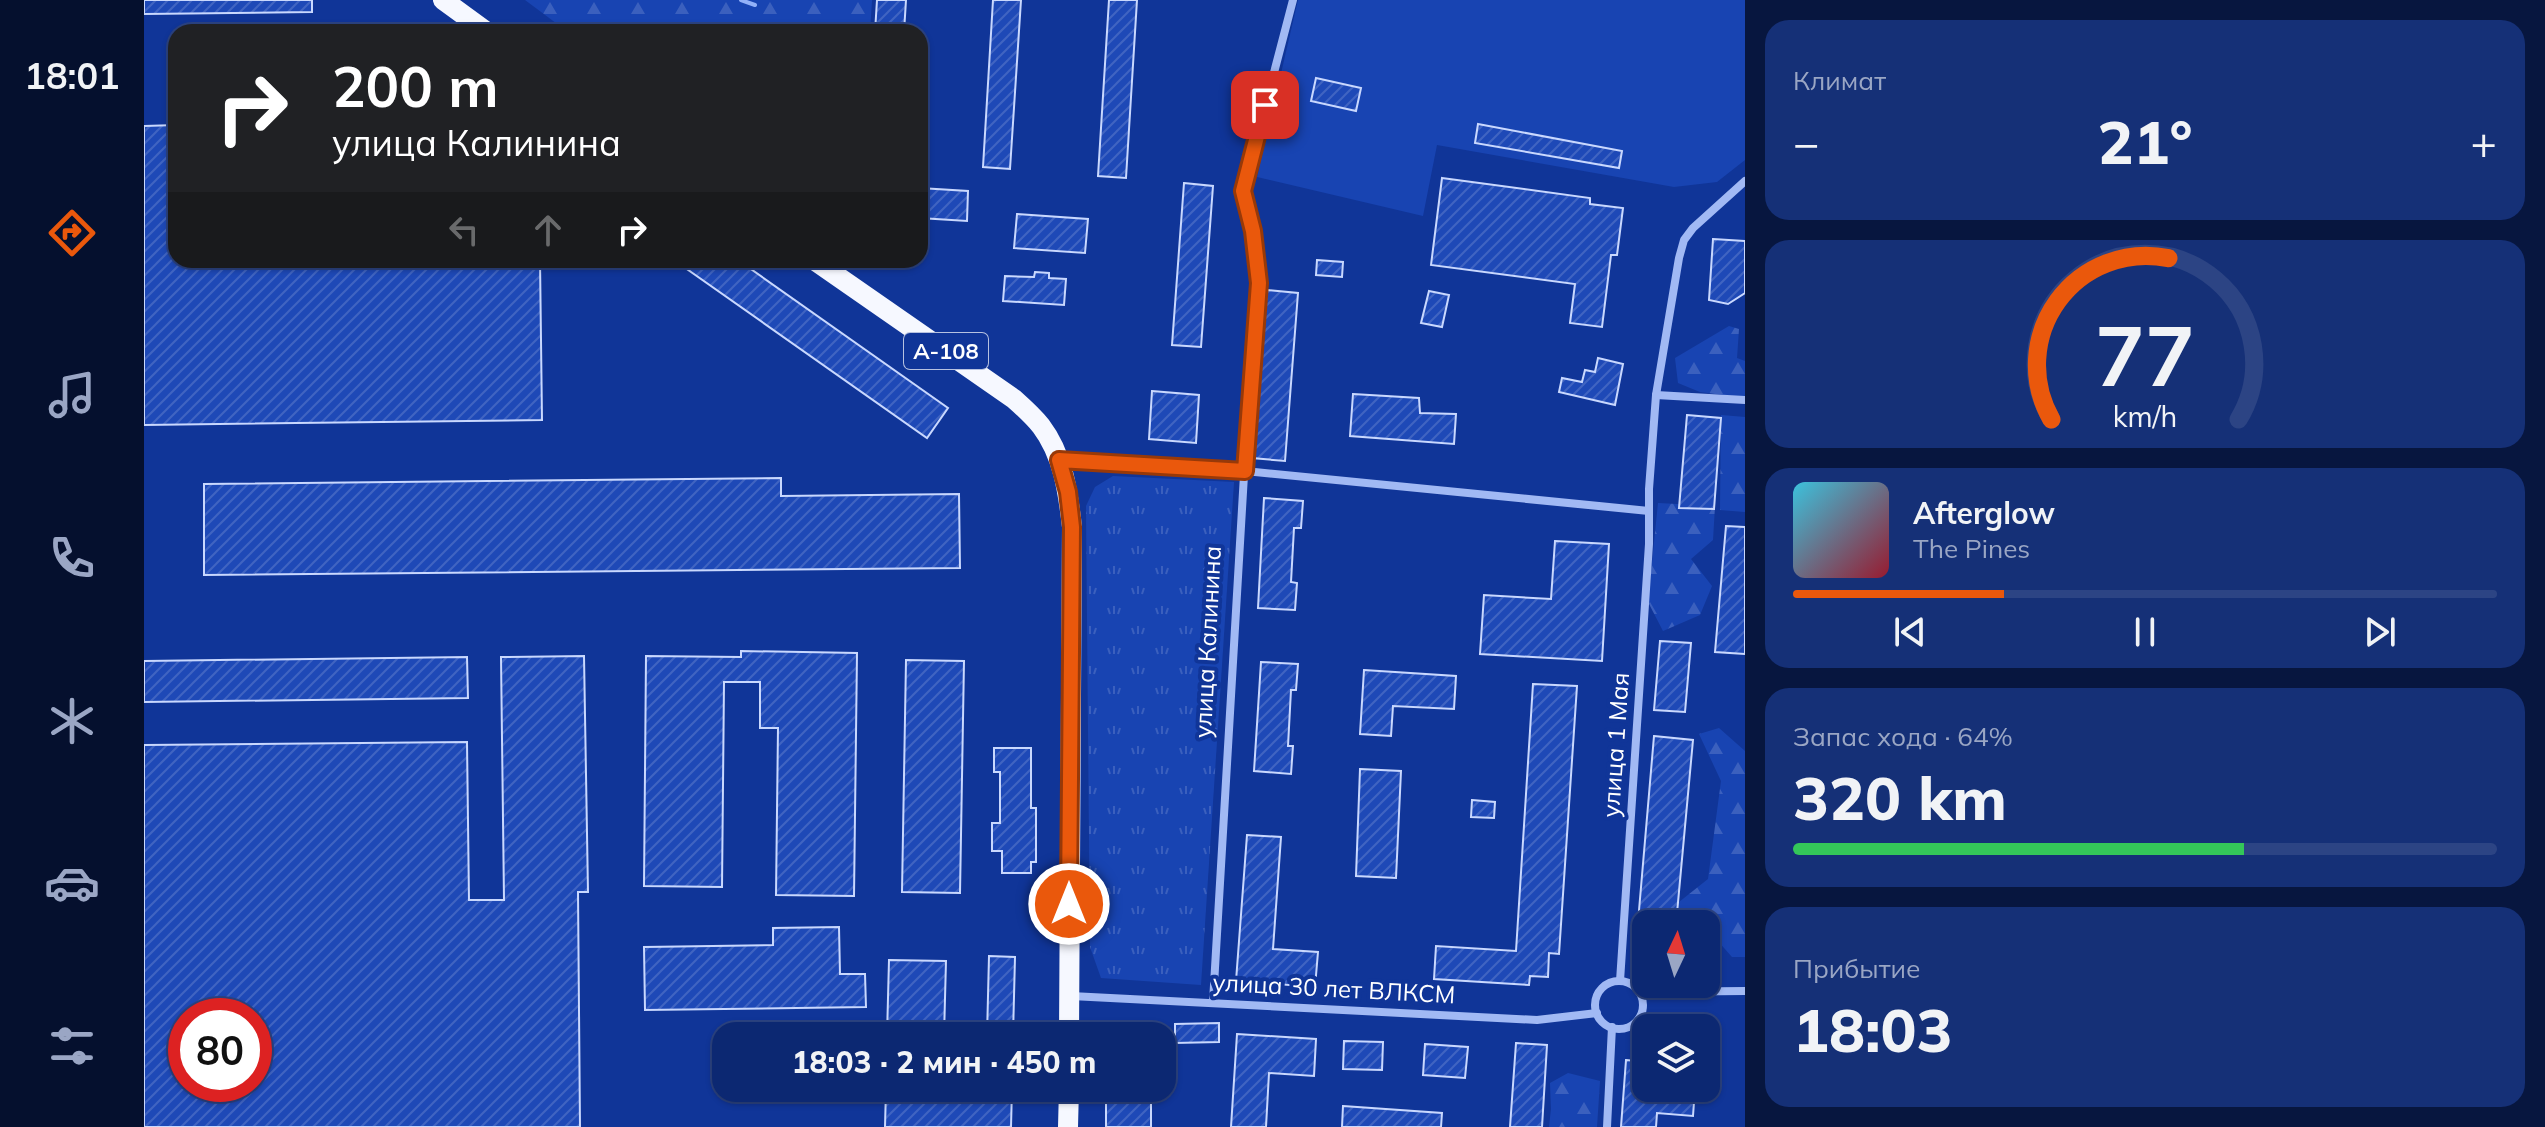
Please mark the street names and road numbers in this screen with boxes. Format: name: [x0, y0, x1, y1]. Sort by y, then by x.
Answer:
road number: А-108: [904, 333, 988, 369]
street label: улица Калинина: [1187, 545, 1227, 739]
street label: улица 1 Мая: [1595, 671, 1635, 818]
street label: улица 30 лет ВЛКСМ: [1212, 967, 1456, 1009]

